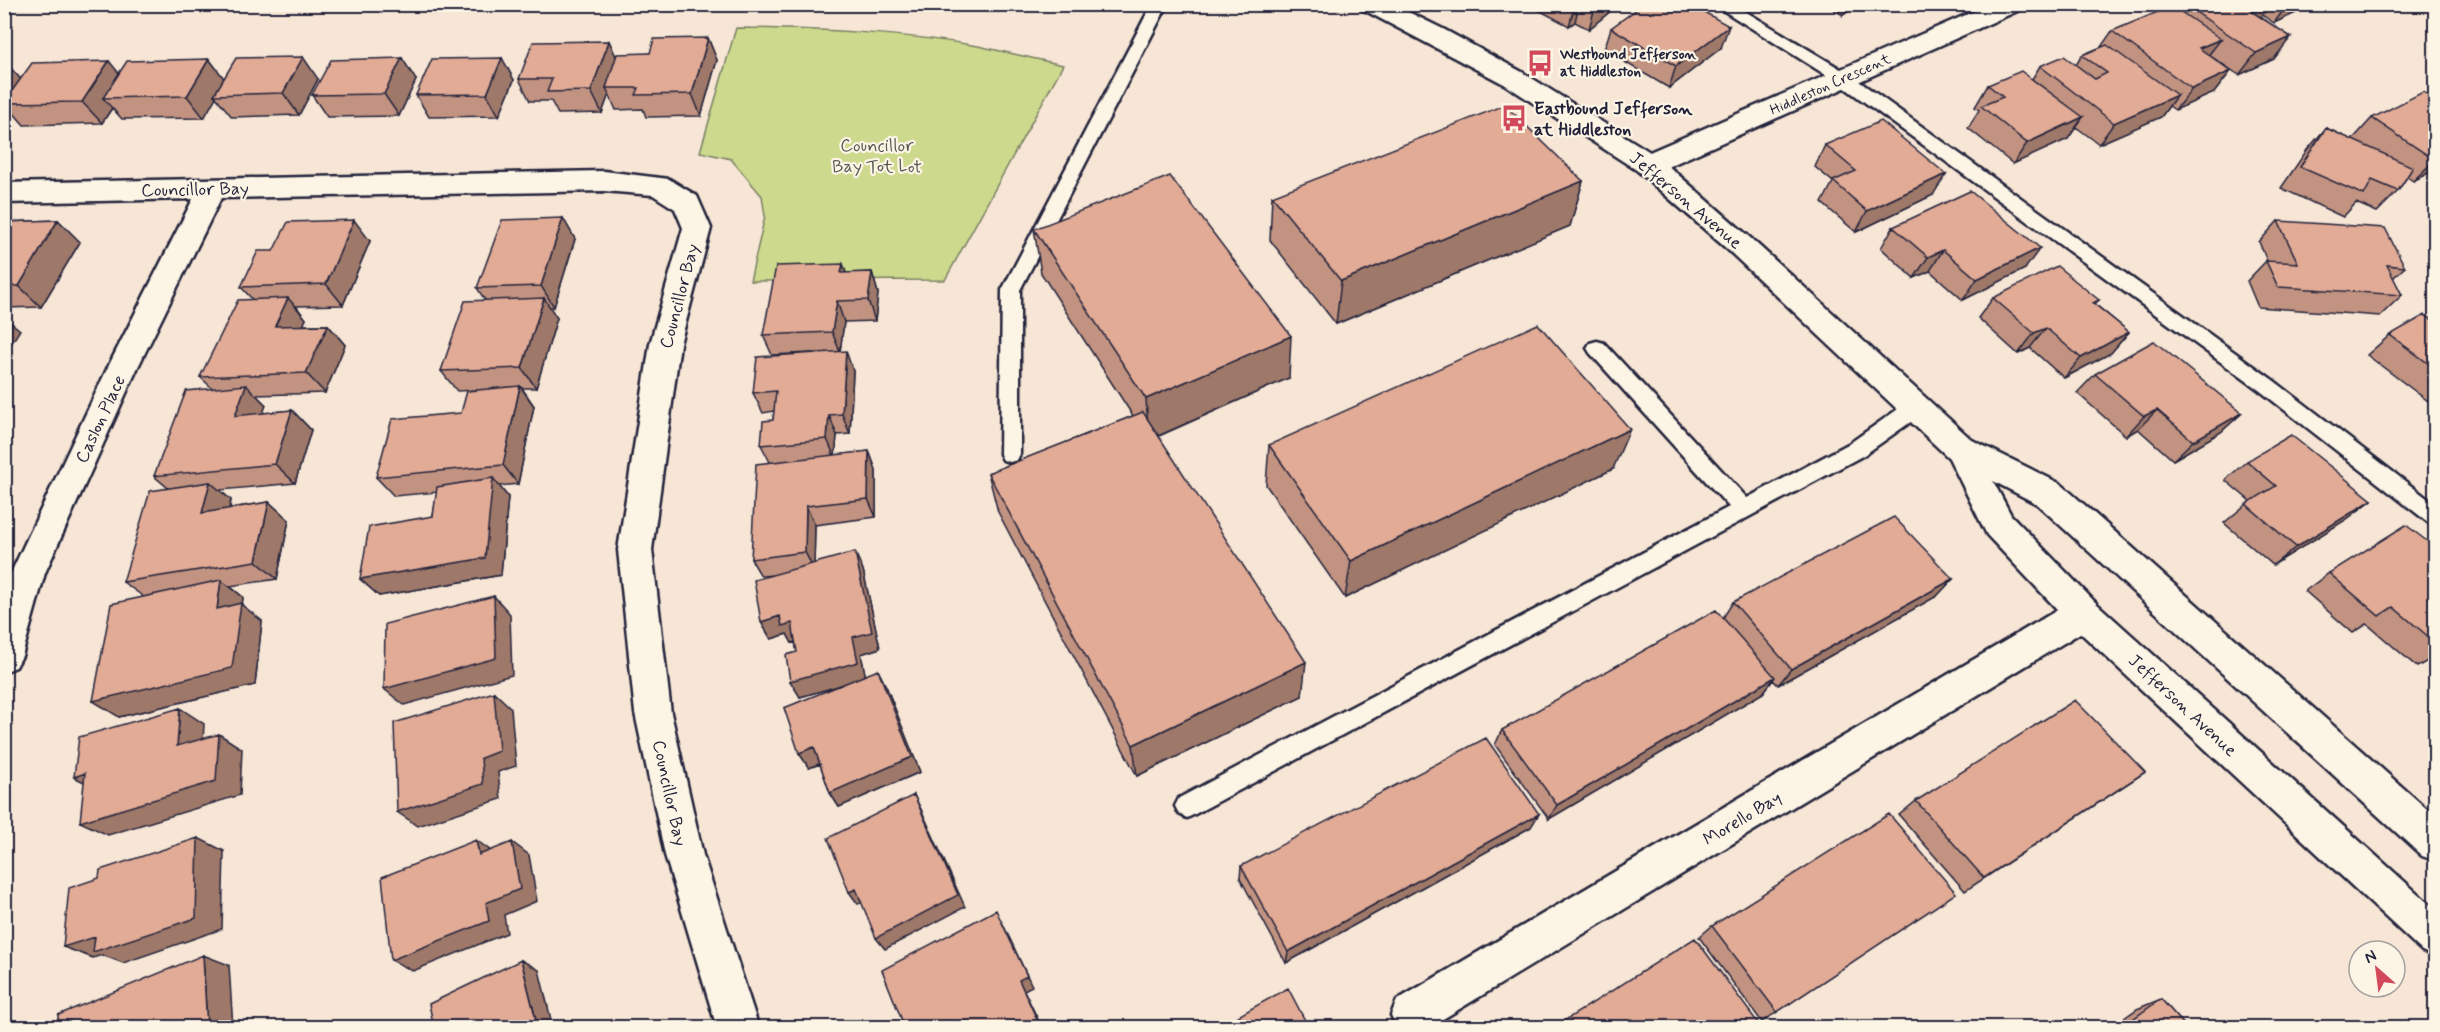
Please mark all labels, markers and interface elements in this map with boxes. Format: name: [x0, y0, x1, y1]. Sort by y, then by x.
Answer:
place label: Westbound Jefferson at Hiddleston: [1559, 45, 1696, 82]
bus stop icon: Westbound Jefferson at Hiddleston: [1525, 48, 1555, 78]
street label: Hiddleston Crescent: [1767, 49, 1894, 121]
place label: Eastbound Jefferson at Hiddleston: [1534, 97, 1693, 142]
bus stop icon: Eastbound Jefferson at Hiddleston: [1499, 103, 1529, 133]
park label: Councillor Bay Tot Lot: [832, 134, 922, 179]
street label: Jefferson Avenue: [1624, 146, 1747, 255]
street label: Councillor Bay: [141, 177, 249, 203]
street label: Councillor Bay: [654, 241, 705, 351]
street label: Caslon Place: [70, 372, 132, 467]
street label: Jefferson Avenue: [2123, 649, 2242, 762]
street label: Councillor Bay: [646, 738, 692, 848]
street label: Morello Bay: [1699, 786, 1786, 852]
north arrow: [2347, 939, 2407, 999]
text: N: [2361, 945, 2380, 969]

